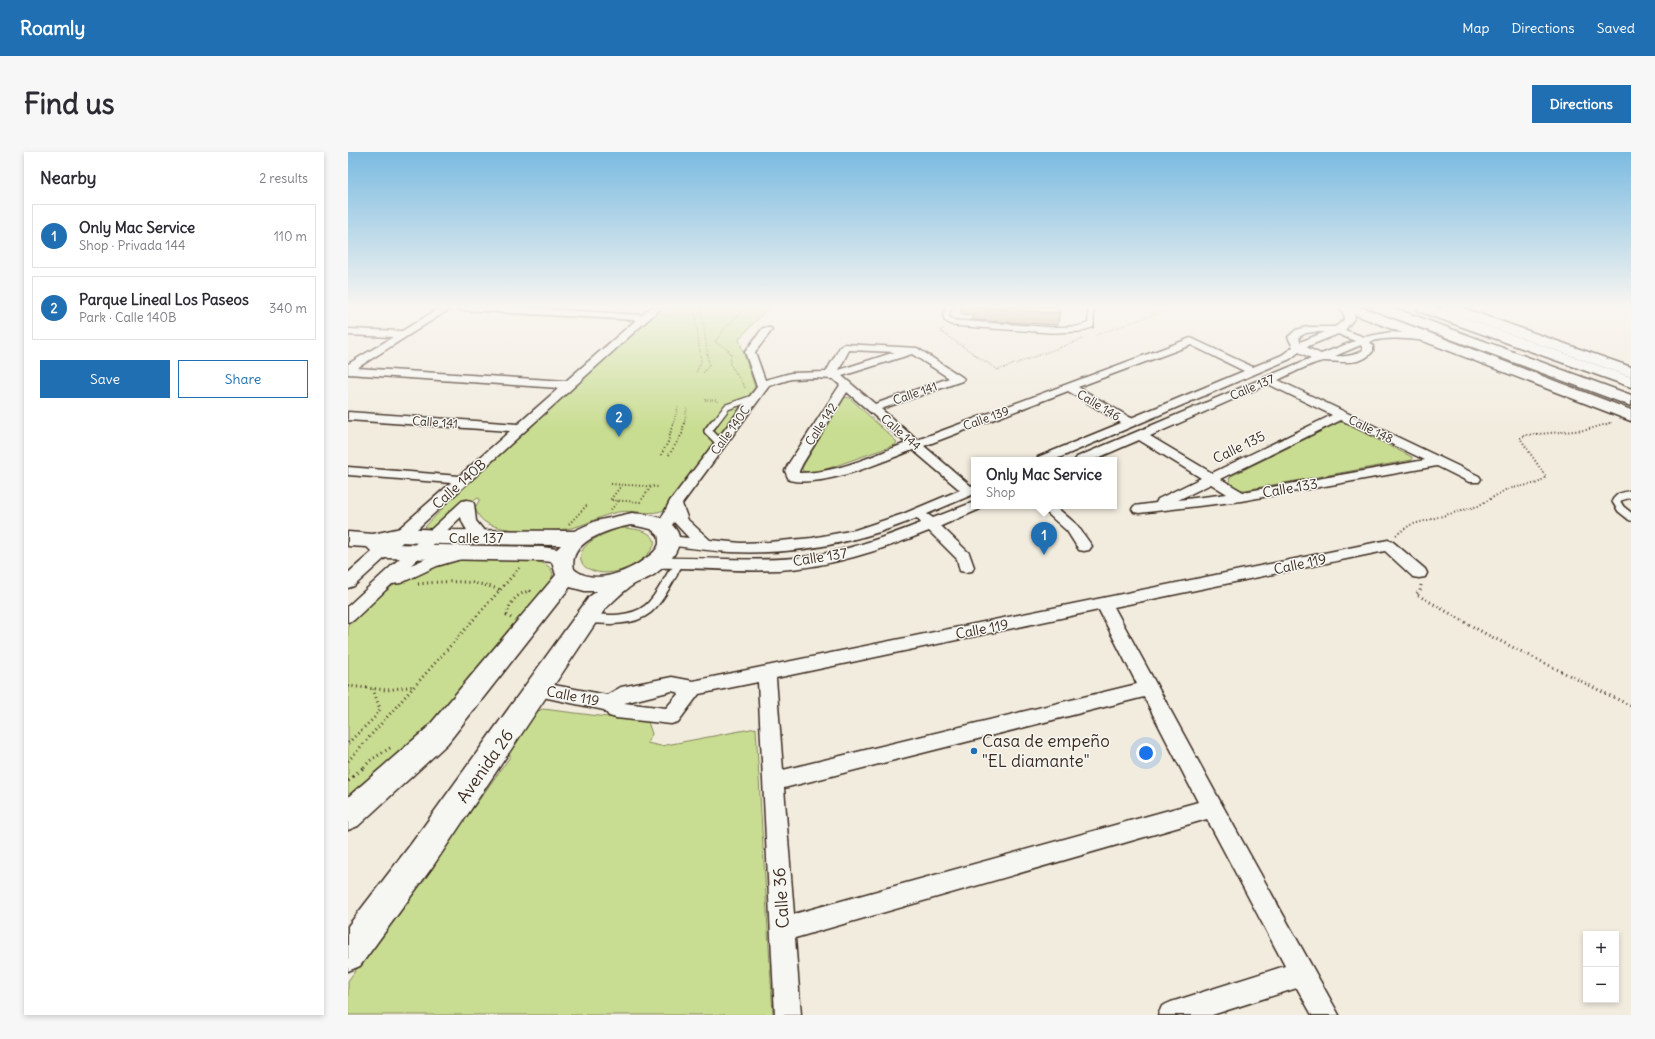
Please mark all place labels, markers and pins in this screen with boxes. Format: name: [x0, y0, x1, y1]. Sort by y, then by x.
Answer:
pin: 2: [606, 404, 632, 437]
pin: 1: [1031, 522, 1057, 555]
place label: Casa de empeño "EL diamante": [982, 730, 1110, 772]
marker: Casa de empeño "EL diamante": [969, 746, 979, 756]

